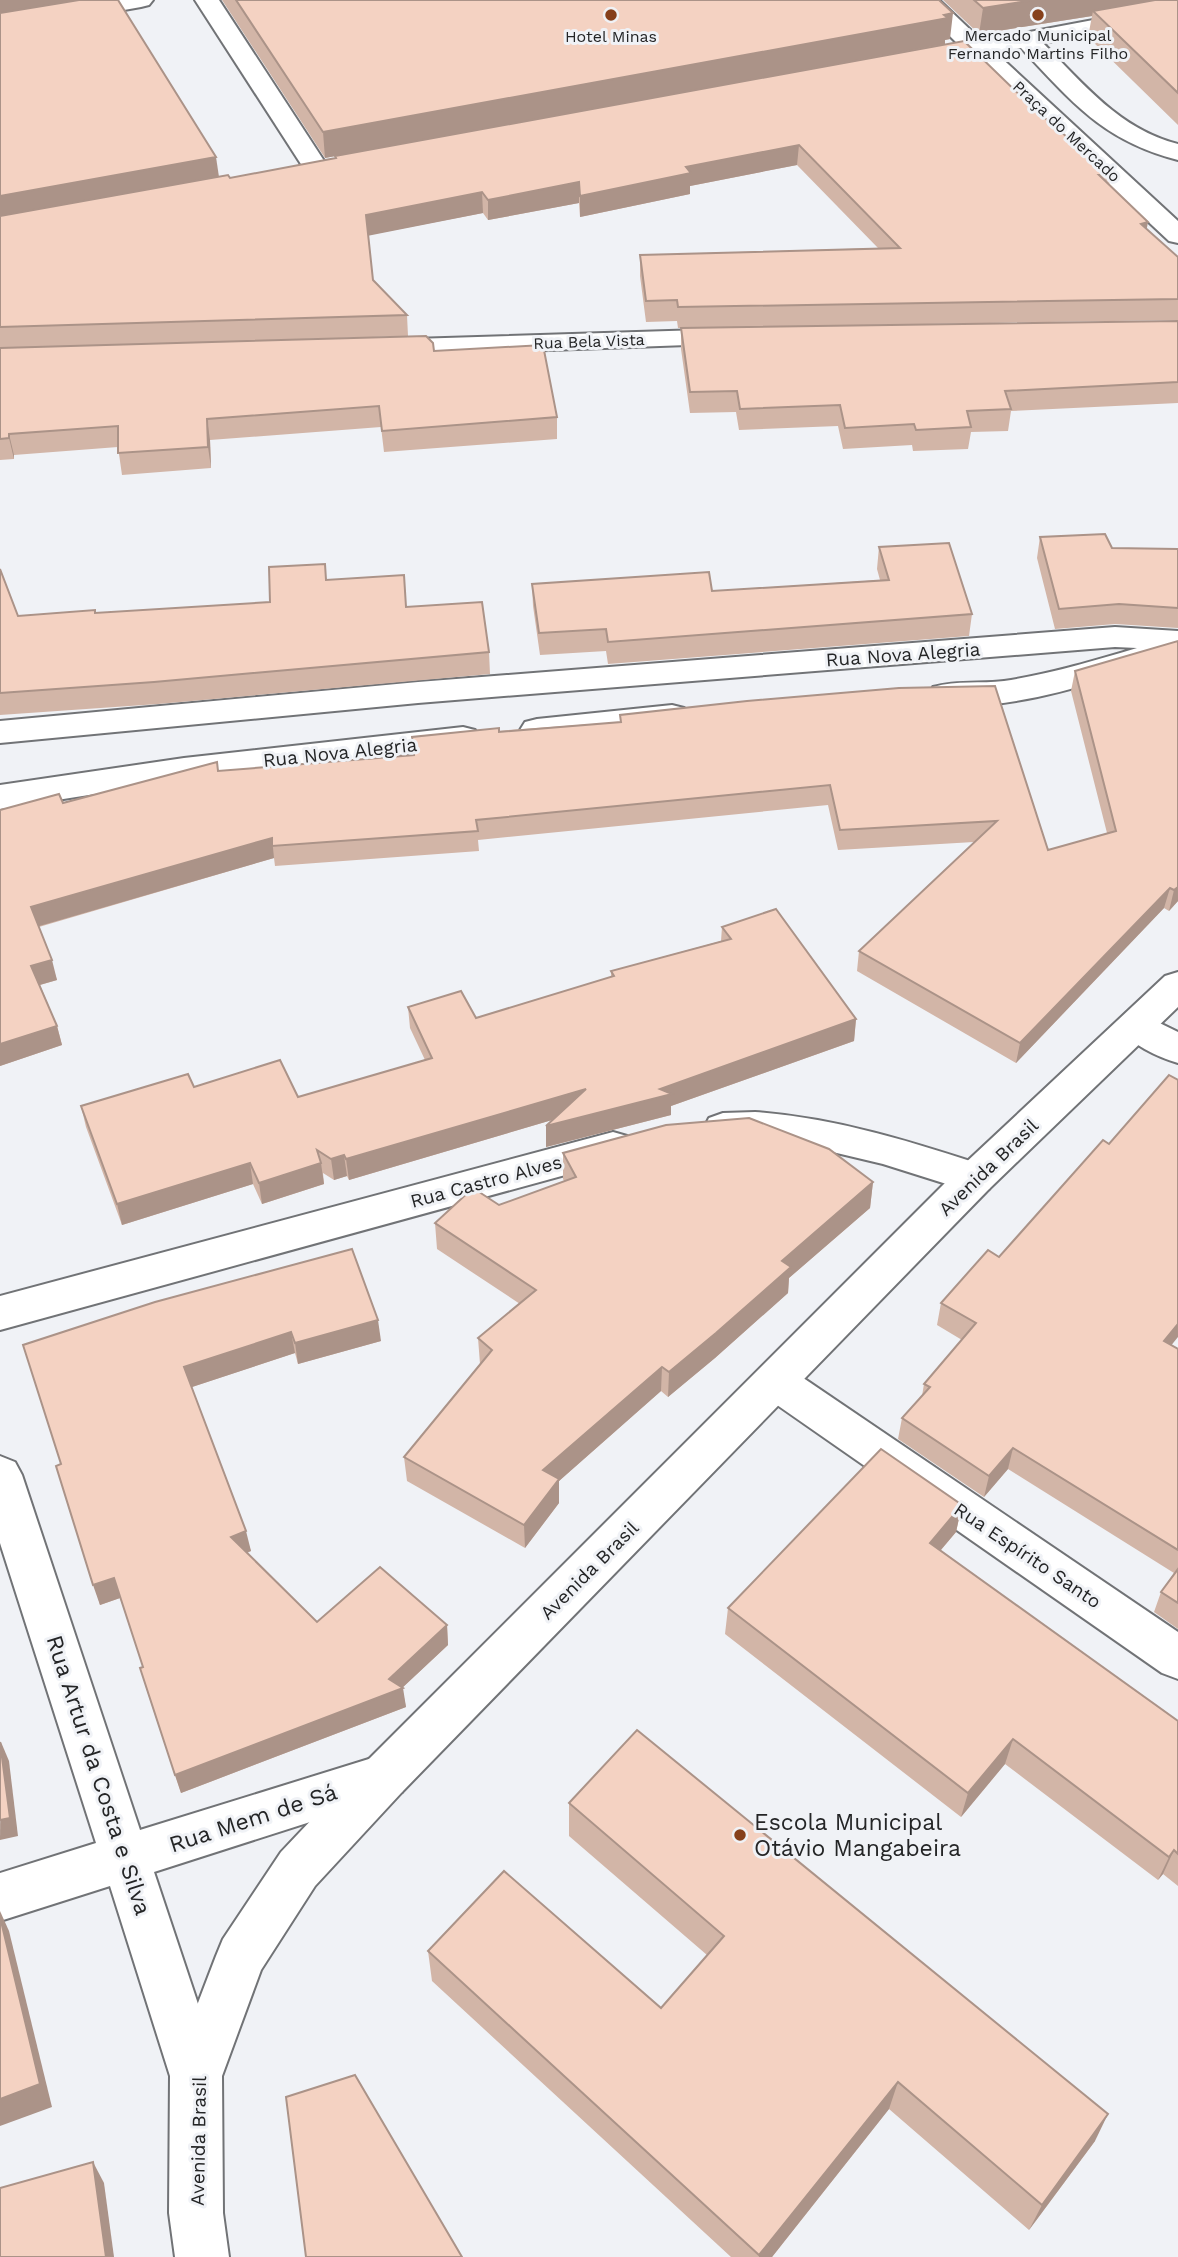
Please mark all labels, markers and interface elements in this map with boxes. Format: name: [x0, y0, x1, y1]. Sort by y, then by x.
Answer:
marker: Hotel Minas: [603, 7, 619, 23]
marker: Mercado Municipal Fernando Martins Filho: [1030, 7, 1046, 23]
place label: Mercado Municipal Fernando Martins Filho: [948, 26, 1128, 63]
place label: Hotel Minas: [565, 27, 657, 46]
street label: Praça do Mercado: [1009, 77, 1124, 186]
street label: Rua Bela Vista: [533, 330, 645, 353]
street label: Rua Nova Alegria: [825, 638, 981, 671]
street label: Rua Nova Alegria: [262, 733, 418, 772]
street label: Avenida Brasil: [934, 1114, 1043, 1221]
street label: Rua Castro Alves: [408, 1150, 565, 1213]
street label: Rua Espírito Santo: [950, 1498, 1106, 1613]
street label: Avenida Brasil: [535, 1516, 644, 1624]
street label: Rua Artur da Costa e Silva: [40, 1632, 157, 1918]
street label: Rua Mem de Sá: [166, 1779, 341, 1858]
place label: Escola Municipal Otávio Mangabeira: [754, 1809, 961, 1862]
marker: Escola Municipal Otávio Mangabeira: [732, 1827, 748, 1843]
street label: Avenida Brasil: [186, 2076, 211, 2206]

